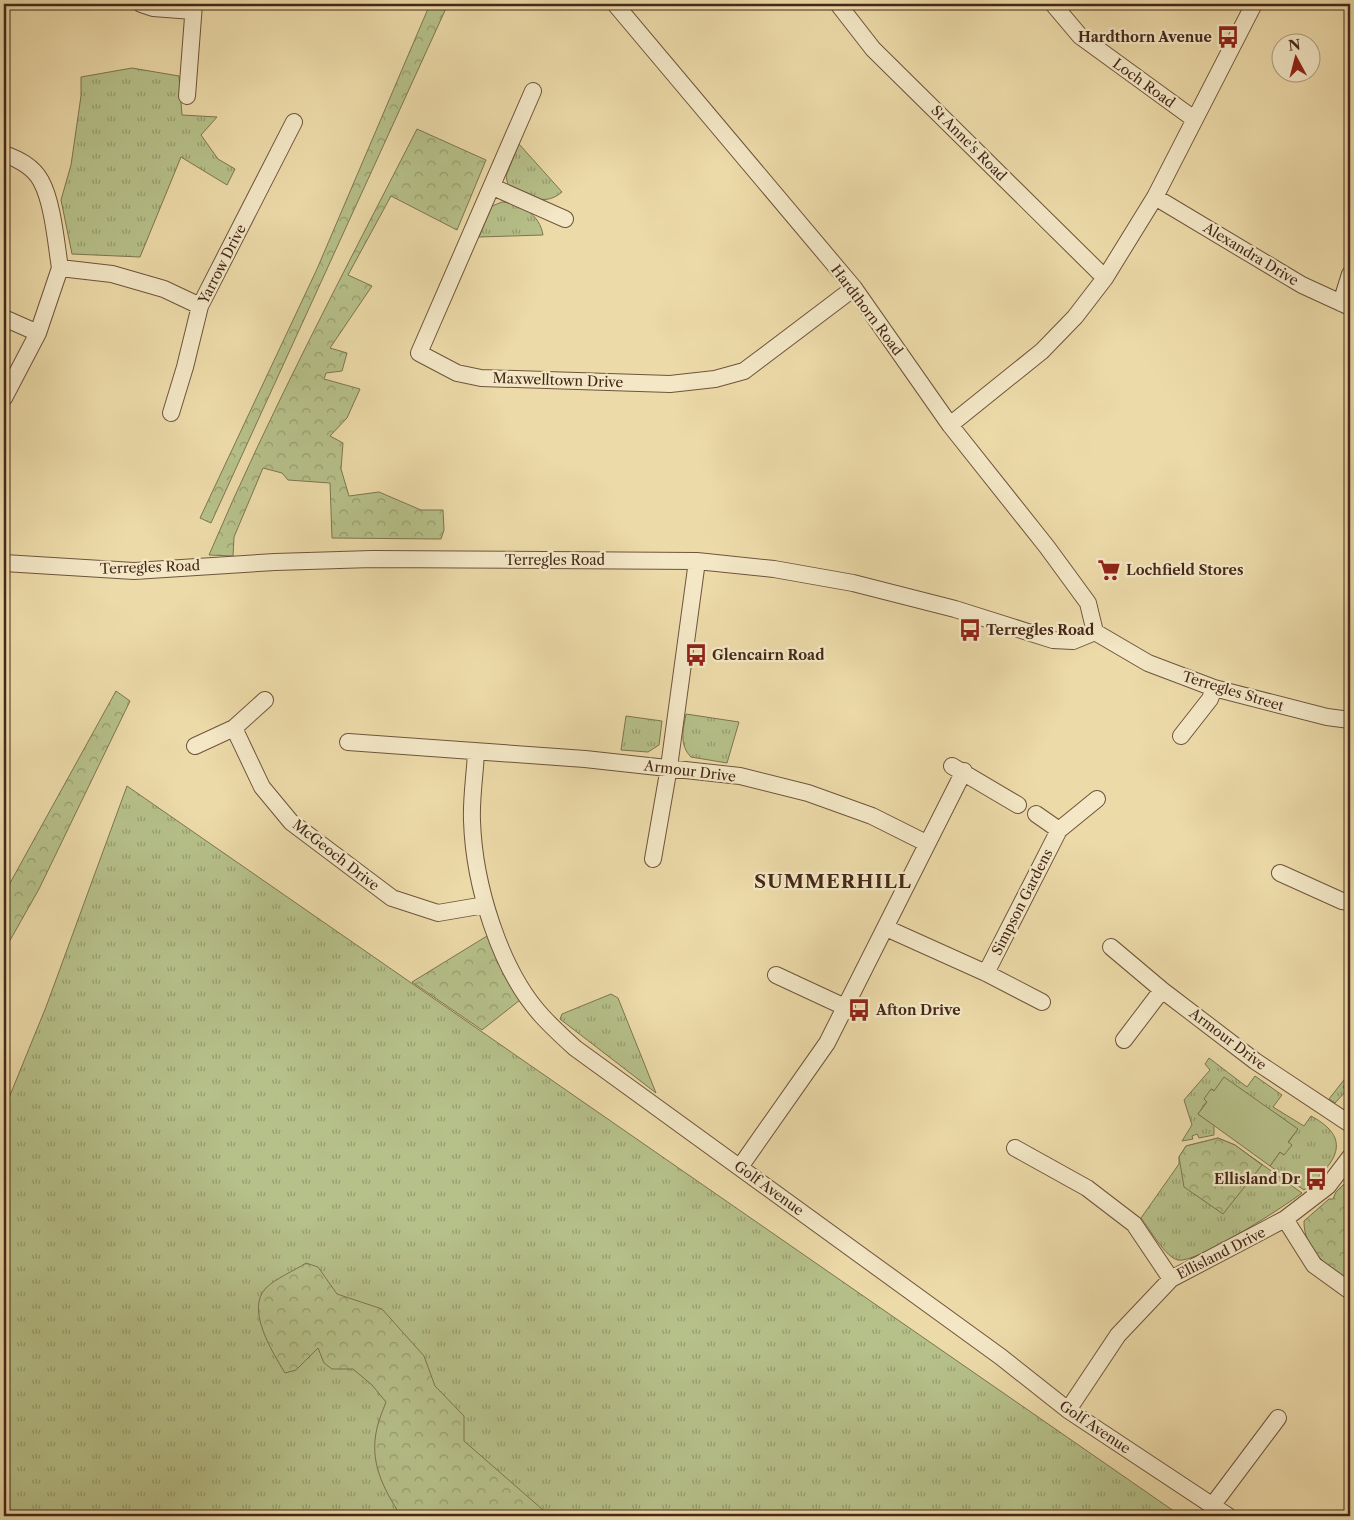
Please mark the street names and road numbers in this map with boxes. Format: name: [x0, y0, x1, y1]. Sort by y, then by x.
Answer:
street label: Loch Road: [1109, 54, 1179, 112]
street label: St Anne's Road: [927, 101, 1011, 185]
street label: Alexandra Drive: [1199, 218, 1302, 290]
street label: Yarrow Drive: [194, 221, 250, 308]
street label: Hardthorn Road: [827, 261, 907, 359]
street label: Maxwelltown Drive: [492, 369, 624, 391]
street label: Terregles Road: [505, 551, 606, 569]
street label: Terregles Road: [100, 556, 201, 578]
street label: Terregles Street: [1180, 667, 1286, 715]
street label: Armour Drive: [642, 756, 737, 786]
street label: McGeoch Drive: [289, 816, 383, 895]
street label: Simpson Gardens: [987, 846, 1057, 958]
street label: Armour Drive: [1185, 1003, 1270, 1074]
street label: Golf Avenue: [731, 1157, 808, 1219]
street label: Ellisland Drive: [1174, 1223, 1269, 1283]
street label: Golf Avenue: [1056, 1397, 1134, 1457]

